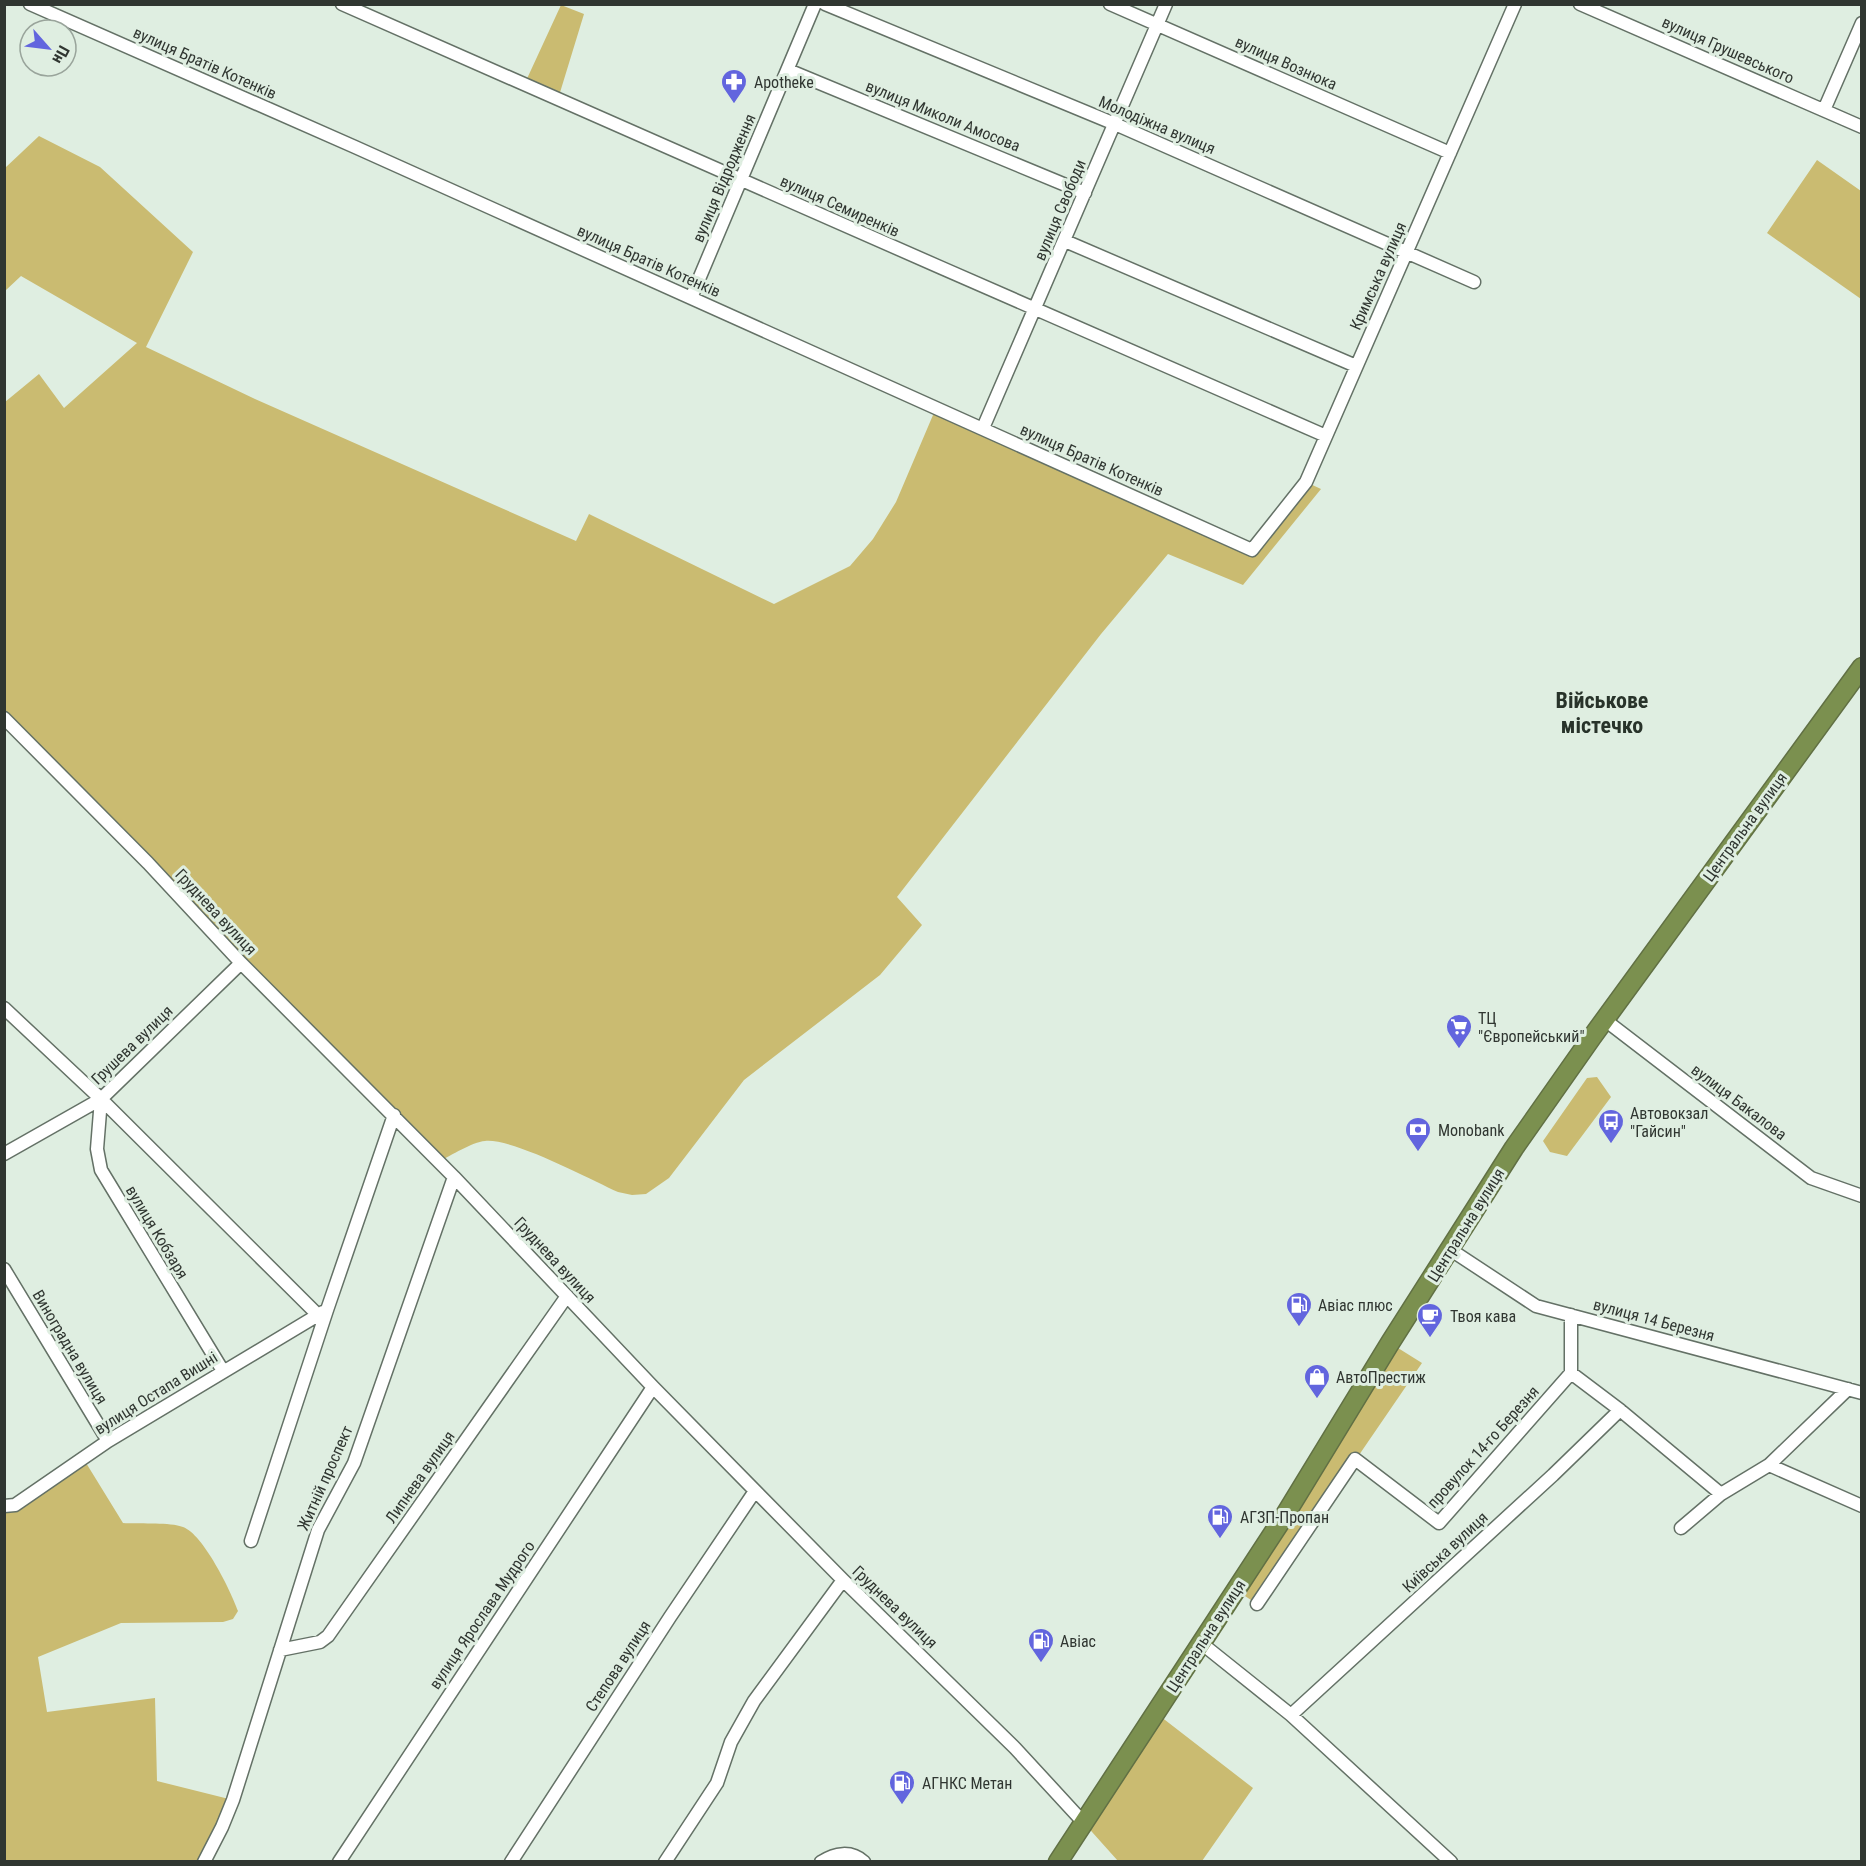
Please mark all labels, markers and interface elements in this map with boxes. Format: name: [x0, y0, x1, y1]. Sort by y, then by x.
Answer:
street label: вулиця Грушевського: [1659, 12, 1797, 88]
north arrow: [18, 18, 78, 78]
street label: вулиця Братів Котенків: [130, 23, 280, 103]
street label: вулиця Вознюка: [1232, 32, 1340, 94]
text: Пн: [48, 42, 73, 67]
pharmacy icon: Apotheke: [719, 67, 749, 105]
place label: Apotheke: [754, 73, 814, 92]
street label: вулиця Миколи Амосова: [863, 76, 1023, 156]
street label: Молодіжна вулиця: [1096, 92, 1218, 158]
street label: вулиця Відродження: [688, 111, 760, 245]
street label: вулиця Свободи: [1030, 157, 1090, 263]
street label: вулиця Семиренків: [777, 171, 903, 241]
street label: Кримська вулиця: [1346, 219, 1410, 333]
street label: вулиця Братів Котенків: [574, 221, 724, 301]
street label: вулиця Братів Котенків: [1017, 420, 1167, 500]
district label: Військове містечко: [1556, 688, 1648, 738]
street label: Центральна вулиця: [1699, 769, 1791, 885]
street label: Груднева вулиця: [171, 865, 261, 959]
street label: Грушева вулиця: [87, 1001, 177, 1089]
place label: ТЦ "Європейський": [1478, 1009, 1585, 1046]
supermarket icon: ТЦ "Європейський": [1444, 1012, 1474, 1050]
street label: вулиця Бакалова: [1688, 1060, 1790, 1144]
place label: Автовокзал "Гайсин": [1630, 1104, 1708, 1141]
bus stop icon: Автовокзал "Гайсин": [1596, 1107, 1626, 1145]
bank icon: Monobank: [1403, 1115, 1433, 1153]
place label: Monobank: [1438, 1121, 1505, 1140]
street label: Центральна вулиця: [1423, 1165, 1509, 1285]
street label: вулиця Кобзаря: [122, 1182, 192, 1282]
street label: Груднева вулиця: [510, 1213, 600, 1307]
street label: Виноградна вулиця: [29, 1287, 111, 1407]
fuel station icon: Авіас плюс: [1284, 1290, 1314, 1328]
street label: вулиця 14 Березня: [1591, 1295, 1717, 1345]
place label: Авіас плюс: [1318, 1296, 1393, 1315]
cafe icon: Твоя кава: [1415, 1301, 1445, 1339]
place label: Твоя кава: [1450, 1307, 1516, 1326]
street label: вулиця Остапа Вишні: [91, 1348, 221, 1438]
shop icon: АвтоПрестиж: [1302, 1362, 1332, 1400]
place label: АвтоПрестиж: [1336, 1368, 1426, 1387]
street label: провулок 14-го Березня: [1423, 1382, 1543, 1512]
street label: Житній проспект: [293, 1422, 357, 1533]
street label: Липнева вулиця: [381, 1427, 459, 1527]
fuel station icon: АГЗП-Пропан: [1205, 1502, 1235, 1540]
place label: АГЗП-Пропан: [1240, 1508, 1329, 1527]
street label: Київська вулиця: [1398, 1508, 1492, 1596]
street label: вулиця Ярослава Мудрого: [425, 1537, 539, 1693]
street label: Груднева вулиця: [849, 1562, 941, 1652]
street label: Центральна вулиця: [1163, 1576, 1249, 1696]
street label: Степова вулиця: [581, 1617, 655, 1715]
fuel station icon: Авіас: [1026, 1626, 1056, 1664]
place label: Авіас: [1060, 1632, 1096, 1651]
fuel station icon: АГНКС Метан: [887, 1768, 917, 1806]
place label: АГНКС Метан: [922, 1774, 1012, 1793]

